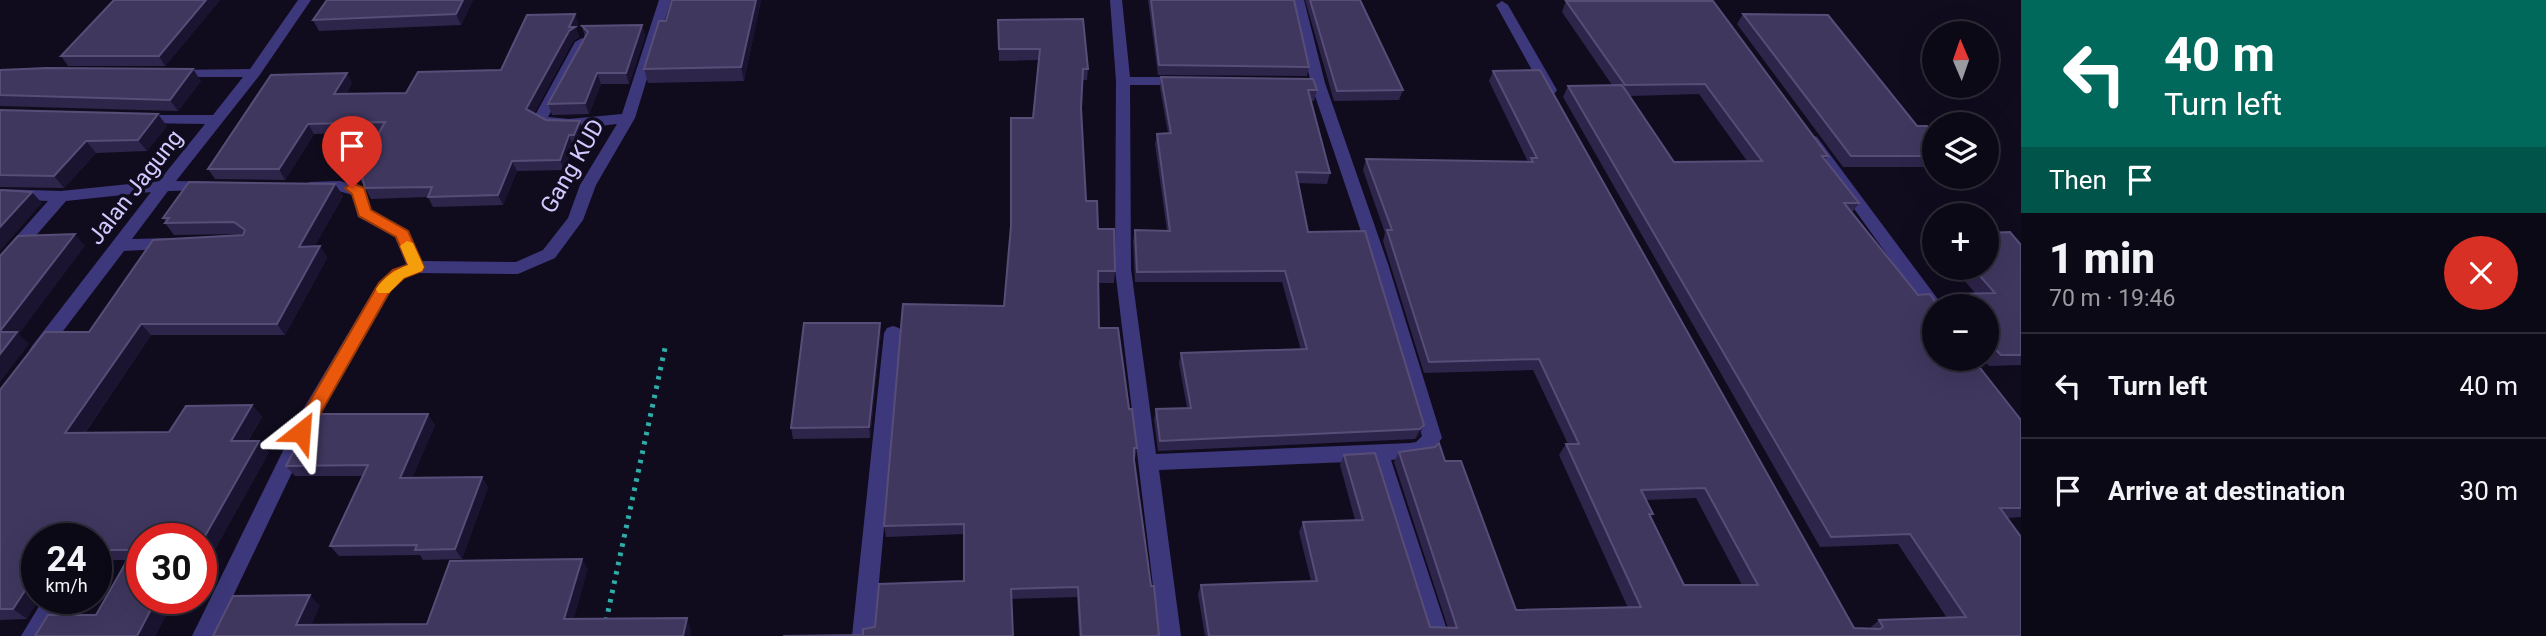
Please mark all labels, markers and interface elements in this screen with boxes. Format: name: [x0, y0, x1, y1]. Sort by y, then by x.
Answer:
north arrow: [1922, 21, 1998, 98]
map controls: [1922, 21, 1999, 371]
text: 40 m: [2164, 26, 2275, 83]
icon: left: [2049, 28, 2140, 119]
text: Turn left: [2164, 85, 2282, 123]
button: layers: [1922, 112, 1999, 189]
street label: Gang KUD: [535, 114, 610, 218]
pin: [322, 116, 382, 188]
street label: Jalan Jagung: [82, 125, 189, 250]
icon: arrive: [333, 127, 371, 165]
icon: arrive: [2121, 161, 2159, 199]
text: Then: [2049, 165, 2107, 195]
button: +: [1922, 203, 1999, 280]
text: 1 min: [2049, 234, 2155, 283]
button: close: [2444, 236, 2518, 310]
text: 70 m · 19:46: [2049, 285, 2175, 312]
button: −: [1922, 294, 1999, 371]
icon: left: [2049, 367, 2087, 405]
text: Turn left: [2108, 371, 2207, 401]
text: 40 m: [2460, 371, 2518, 401]
position arrow: [264, 395, 338, 469]
icon: arrive: [2049, 472, 2087, 510]
text: Arrive at destination: [2108, 476, 2345, 506]
text: 30 m: [2460, 476, 2518, 506]
speed limit sign: 30: [126, 523, 217, 614]
text: 24: [46, 539, 87, 580]
text: km/h: [45, 575, 88, 596]

